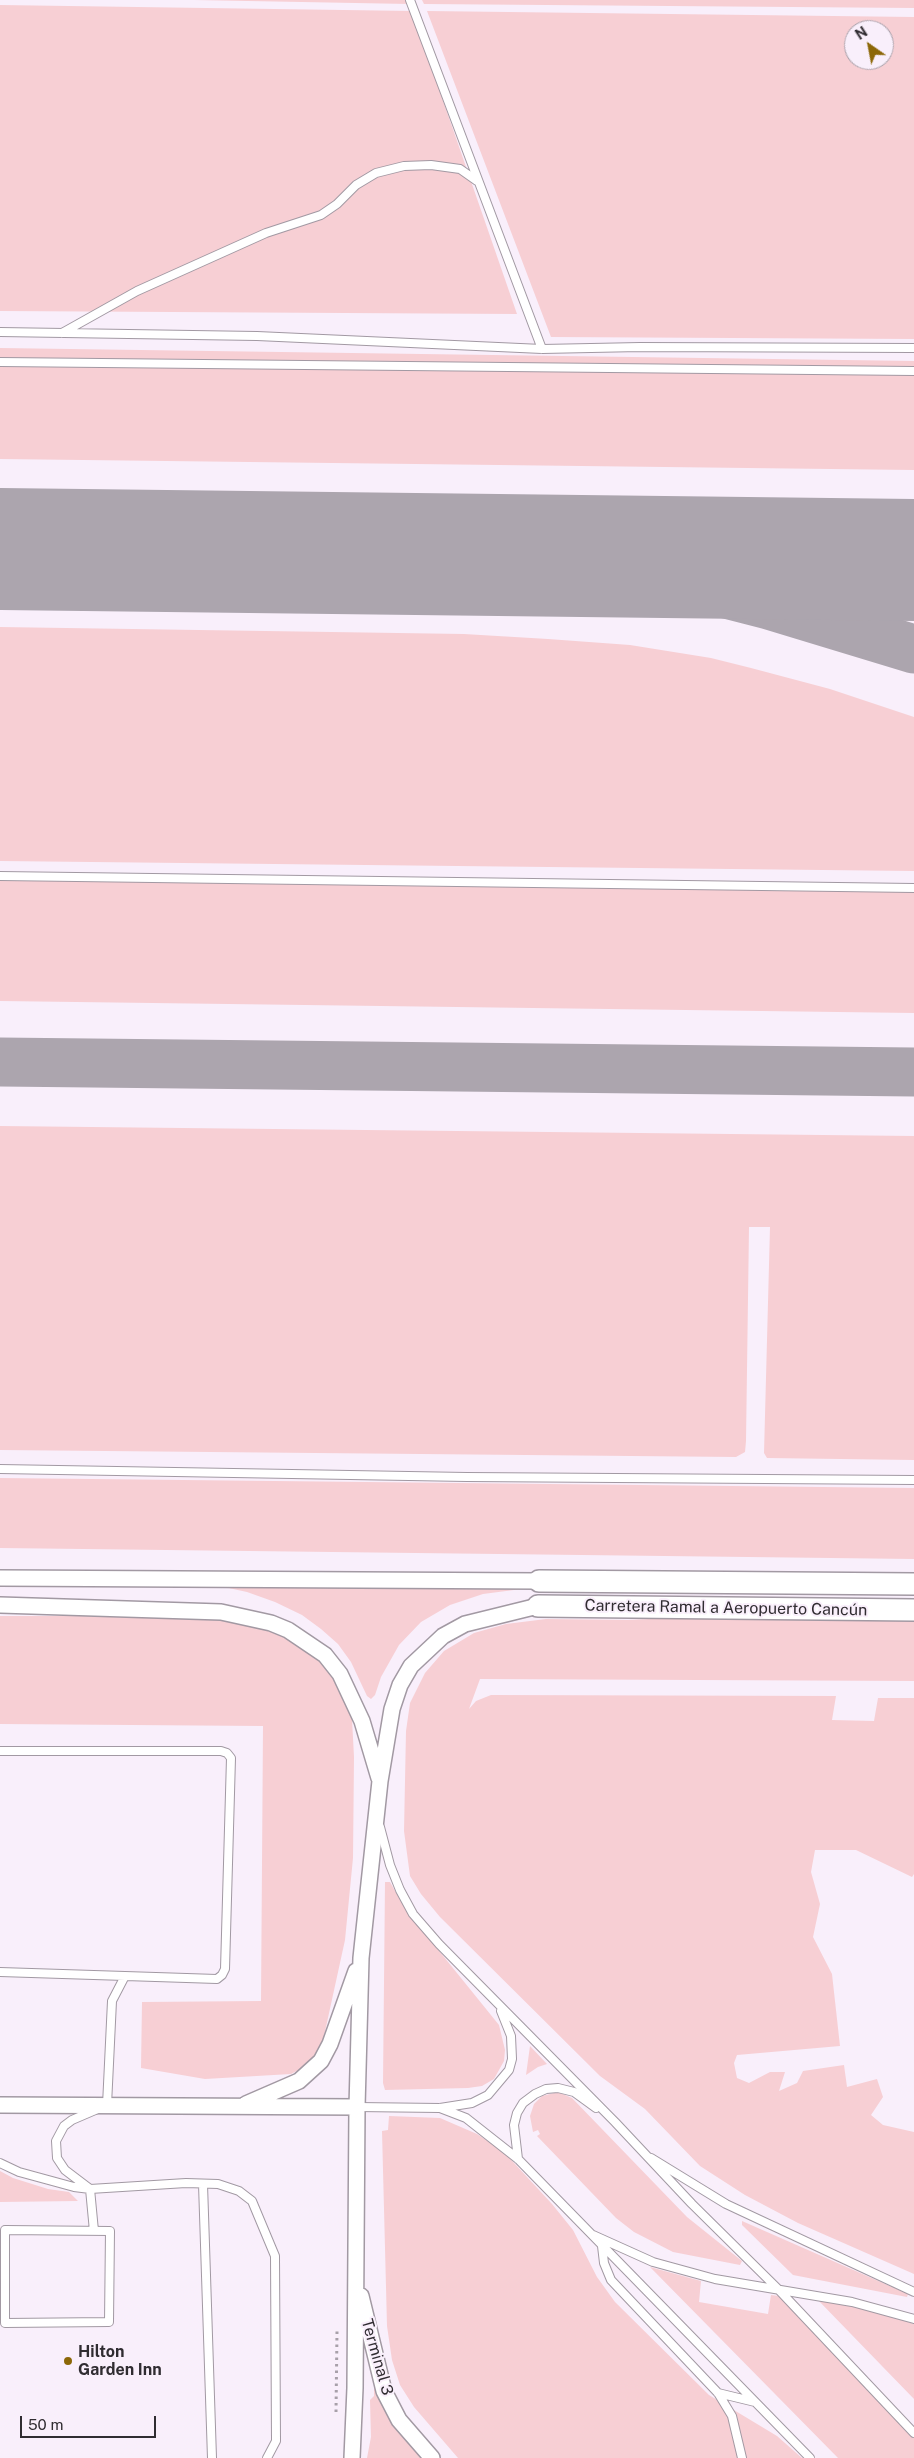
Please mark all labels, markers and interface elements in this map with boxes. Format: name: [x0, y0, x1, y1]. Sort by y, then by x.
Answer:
north arrow: [844, 20, 894, 70]
text: N: [852, 24, 870, 43]
street label: Carretera Ramal a Aeropuerto Cancún: [584, 1596, 868, 1620]
street label: Terminal 3: [357, 2317, 397, 2397]
place label: Hilton Garden Inn: [78, 2342, 162, 2380]
marker: Hilton Garden Inn: [62, 2355, 74, 2367]
scale bar: [22, 2406, 159, 2438]
text: 50 m: [28, 2416, 63, 2433]

